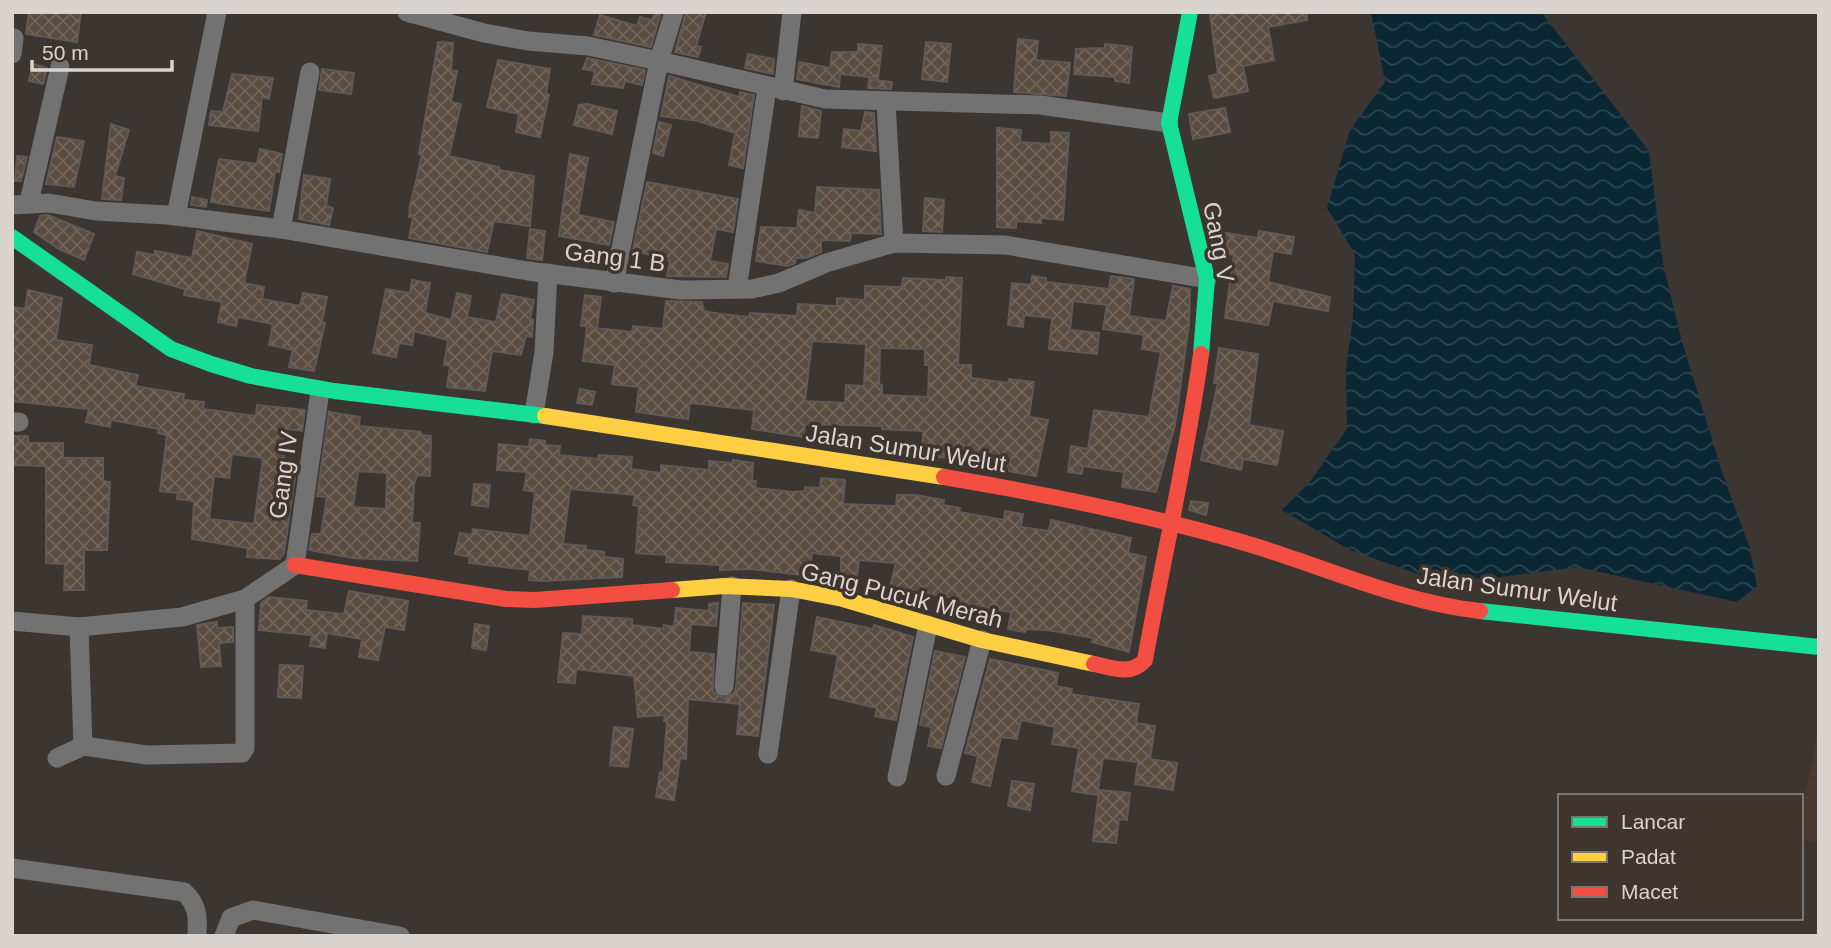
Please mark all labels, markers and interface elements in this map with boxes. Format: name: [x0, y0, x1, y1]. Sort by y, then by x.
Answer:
scale bar: [32, 28, 172, 72]
text: 50 m: [42, 41, 89, 64]
street label: Gang V: [1198, 199, 1240, 285]
street label: Gang 1 B: [563, 237, 667, 277]
street label: Jalan Sumur Welut: [804, 419, 1008, 477]
street label: Gang IV: [264, 430, 302, 520]
street label: Gang Pucuk Merah: [798, 557, 1006, 633]
street label: Jalan Sumur Welut: [1415, 562, 1619, 616]
legend: [1558, 794, 1803, 920]
text: Lancar: [1621, 810, 1685, 833]
text: Padat: [1621, 845, 1676, 868]
text: Macet: [1621, 880, 1678, 903]

